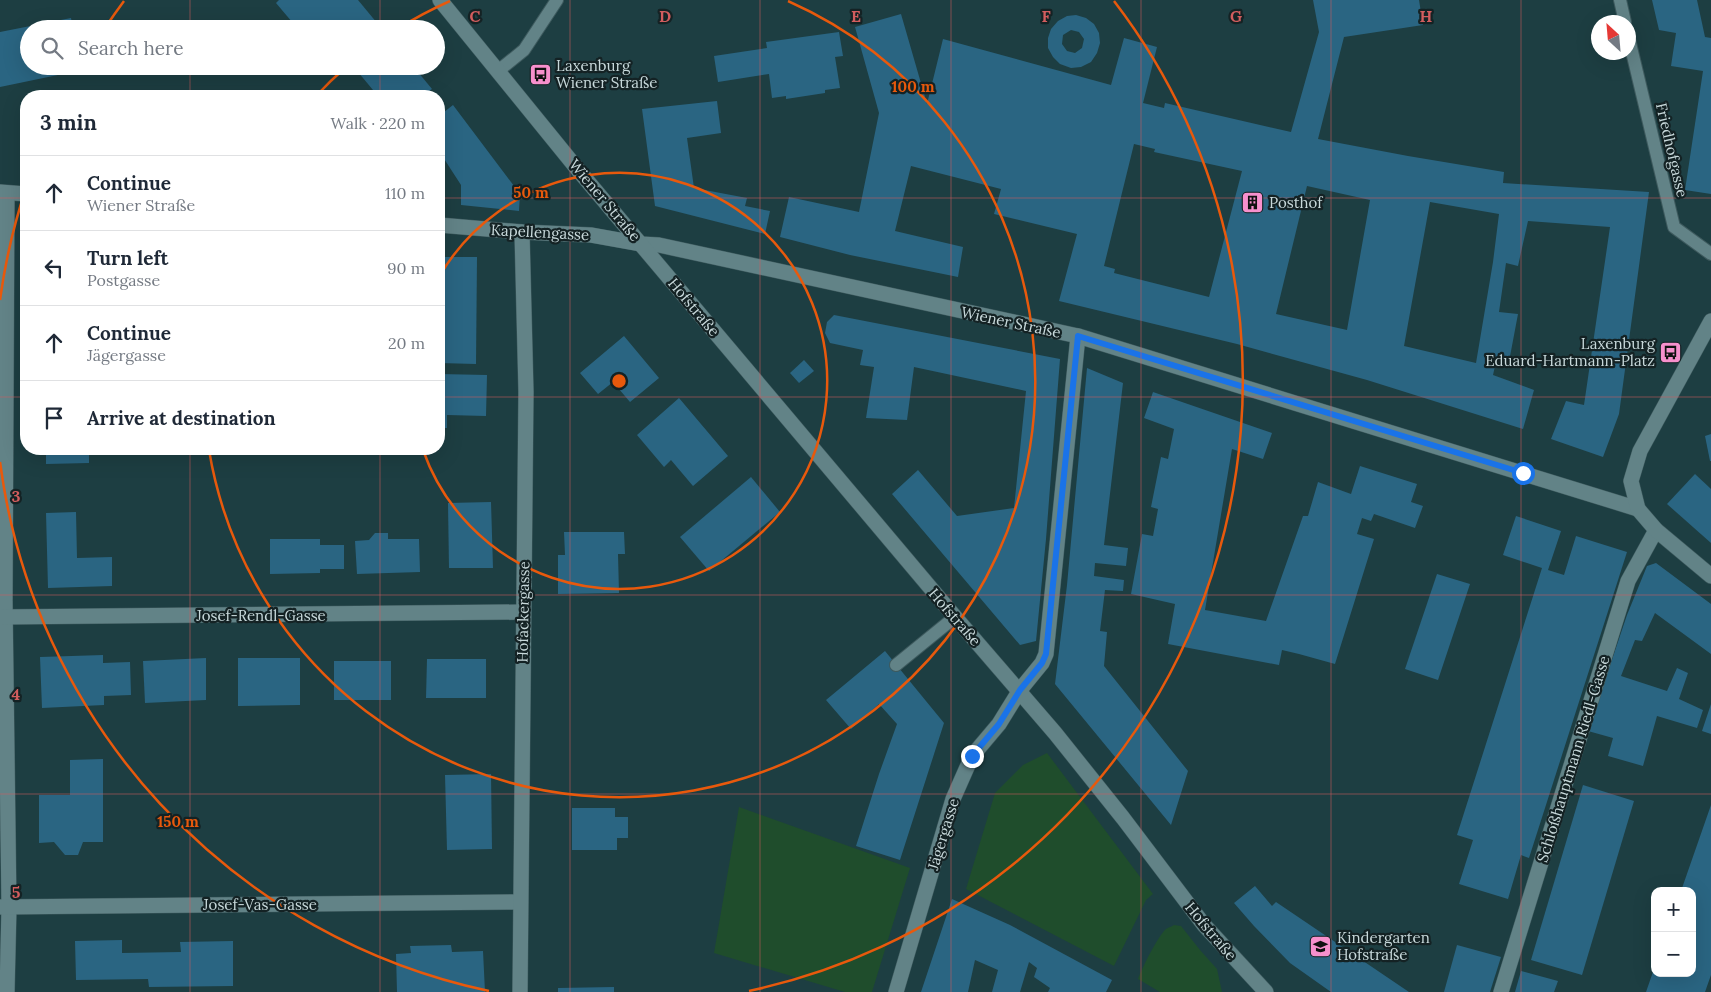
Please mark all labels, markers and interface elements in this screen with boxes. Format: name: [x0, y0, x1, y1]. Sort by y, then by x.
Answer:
text: C: [469, 6, 481, 26]
text: D: [659, 6, 671, 26]
text: E: [851, 6, 861, 26]
text: F: [1041, 6, 1051, 26]
text: G: [1230, 6, 1242, 26]
text: H: [1420, 6, 1433, 26]
north arrow: [1591, 15, 1636, 60]
search box: [20, 20, 445, 75]
icon: search: [38, 34, 66, 62]
text: Search here: [78, 36, 184, 60]
place label: Laxenburg Wiener Straße: [556, 56, 657, 92]
bus stop icon: Laxenburg Wiener Straße: [528, 62, 552, 86]
text: 100 m: [892, 77, 935, 96]
street label: Friedhofgasse: [1652, 101, 1692, 199]
text: 3 min: [40, 109, 97, 136]
text: Walk · 220 m: [330, 113, 425, 133]
street label: Wiener Straße: [565, 155, 645, 245]
text: Continue: [87, 171, 171, 195]
icon: ahead: [40, 179, 68, 207]
text: 110 m: [385, 183, 425, 203]
text: 50 m: [513, 183, 549, 202]
building icon: Posthof: [1241, 190, 1265, 214]
place label: Posthof: [1269, 193, 1323, 212]
text: Wiener Straße: [87, 195, 195, 215]
street label: Kapellengasse: [490, 220, 590, 244]
text: Turn left: [87, 246, 168, 270]
icon: left: [40, 254, 68, 282]
text: 90 m: [387, 258, 425, 278]
text: Postgasse: [87, 270, 160, 290]
street label: Hofstraße: [664, 274, 724, 340]
street label: Wiener Straße: [959, 302, 1063, 342]
text: Continue: [87, 321, 171, 345]
icon: ahead: [40, 329, 68, 357]
text: 20 m: [388, 333, 425, 353]
place label: Laxenburg Eduard-Hartmann-Platz: [1485, 334, 1656, 370]
bus stop icon: Laxenburg Eduard-Hartmann-Platz: [1659, 340, 1683, 364]
text: Jägergasse: [87, 345, 166, 365]
centre of rings: [610, 372, 628, 390]
icon: arrive: [40, 404, 68, 432]
text: Arrive at destination: [87, 406, 276, 430]
route start: [1512, 462, 1535, 485]
text: 3: [12, 486, 21, 506]
street label: Hofackergasse: [513, 561, 533, 663]
street label: Hofstraße: [925, 584, 985, 650]
street label: Josef-Rendl-Gasse: [195, 606, 326, 625]
street label: Schloßhauptmann Riedl-Gasse: [1532, 653, 1614, 865]
text: 4: [12, 684, 21, 704]
route end: [961, 745, 984, 768]
street label: Jägergasse: [923, 796, 963, 873]
text: 150 m: [157, 812, 199, 831]
text: 5: [12, 882, 21, 902]
map controls: [1651, 887, 1696, 977]
button: +: [1651, 887, 1696, 932]
street label: Josef-Vas-Gasse: [202, 895, 317, 914]
street label: Hofstraße: [1181, 898, 1241, 964]
place label: Kindergarten Hofstraße: [1337, 928, 1430, 964]
button: −: [1651, 932, 1696, 977]
school or university icon: Kindergarten Hofstraße: [1309, 934, 1333, 958]

